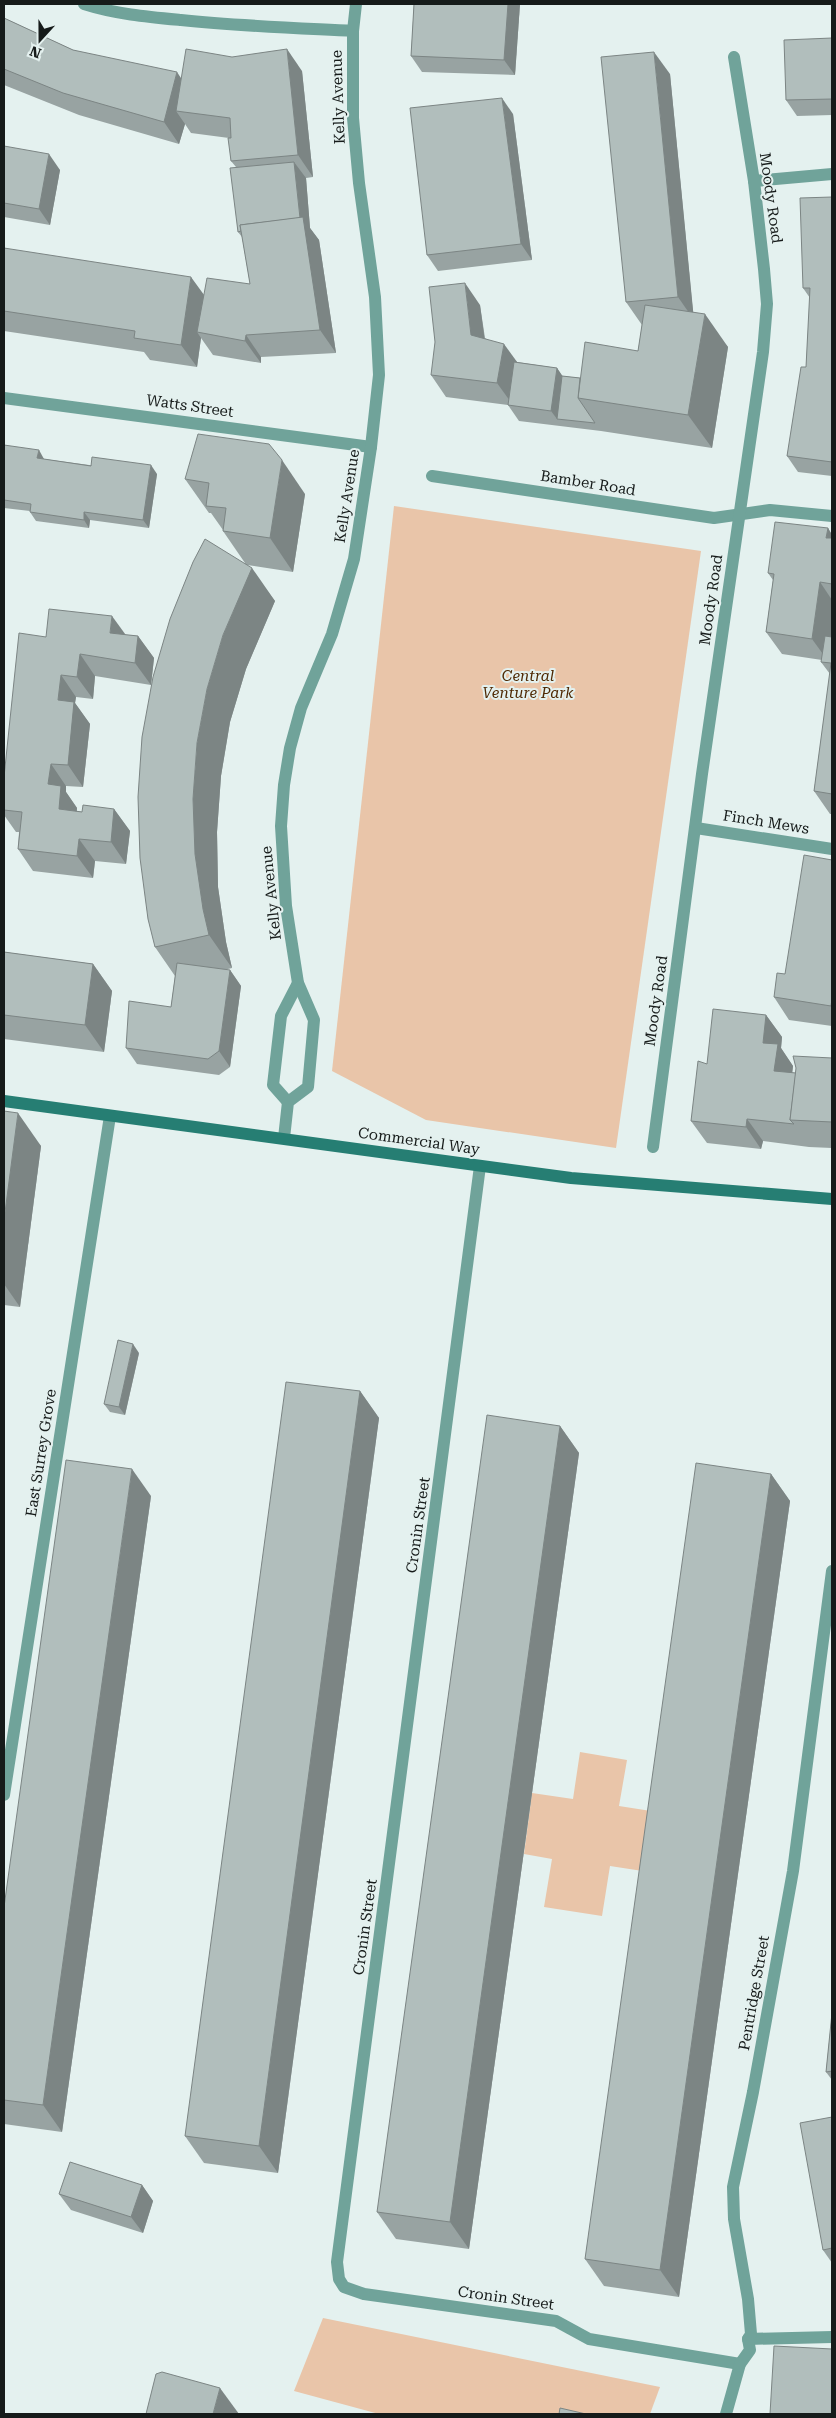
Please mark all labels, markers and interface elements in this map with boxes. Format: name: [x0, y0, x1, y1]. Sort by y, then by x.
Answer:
north arrow: [15, 15, 65, 65]
text: N: [27, 43, 43, 62]
street label: Kelly Avenue: [327, 50, 349, 144]
street label: Moody Road: [756, 151, 786, 245]
street label: Watts Street: [145, 391, 235, 421]
street label: Kelly Avenue: [331, 448, 363, 544]
street label: Bamber Road: [539, 467, 637, 499]
street label: Moody Road: [696, 553, 726, 647]
park label: Central Venture Park: [483, 667, 574, 702]
street label: Finch Mews: [722, 806, 810, 838]
street label: Kelly Avenue: [257, 845, 285, 941]
street label: Moody Road: [641, 954, 671, 1048]
street label: Commercial Way: [357, 1124, 481, 1158]
street label: East Surrey Grove: [22, 1388, 60, 1518]
street label: Cronin Street: [402, 1475, 434, 1574]
street label: Cronin Street: [349, 1877, 381, 1976]
street label: Pentridge Street: [735, 1934, 773, 2052]
street label: Cronin Street: [457, 2282, 556, 2314]

